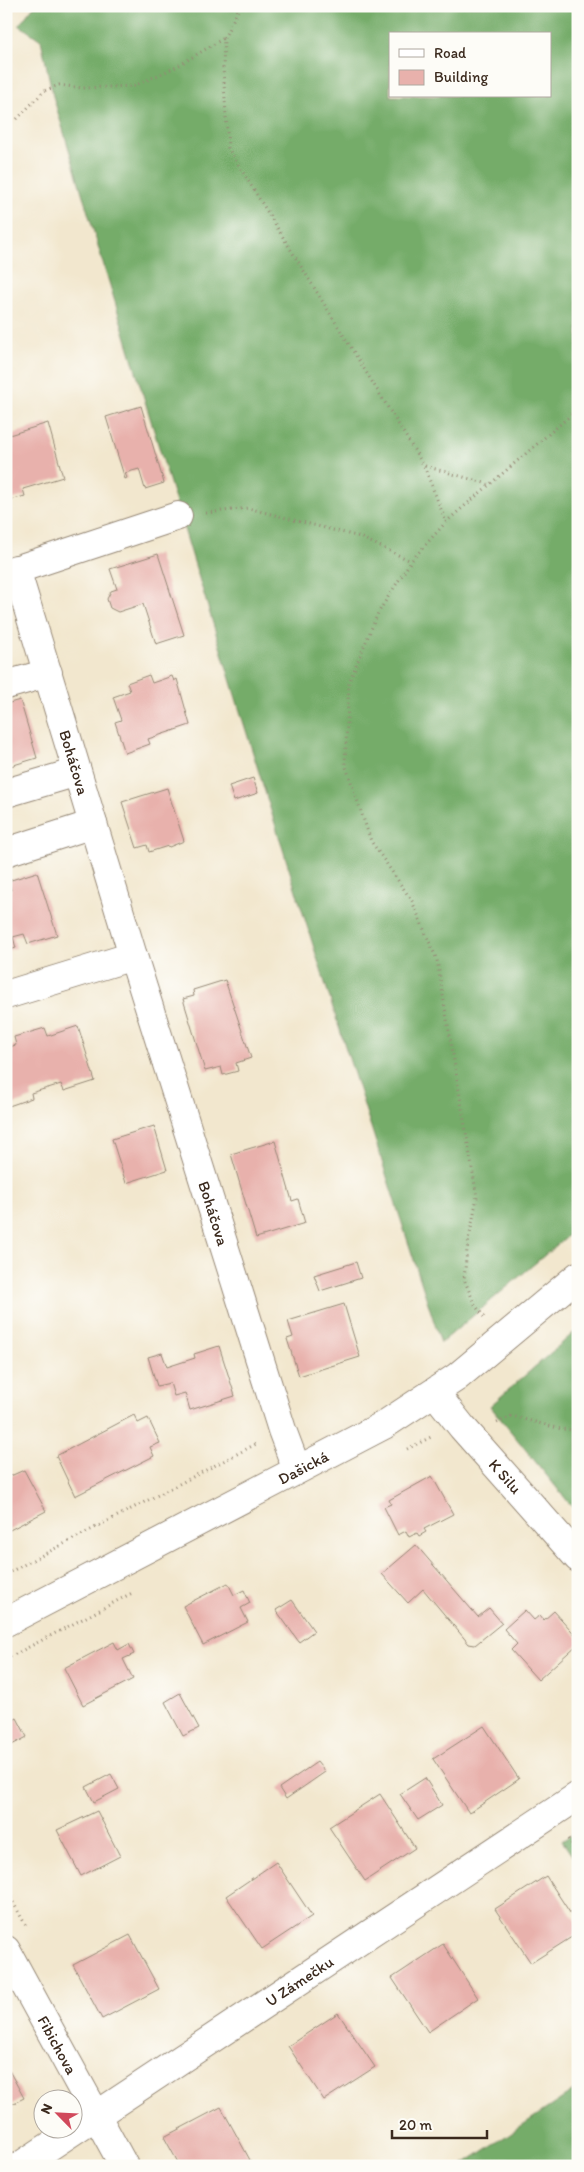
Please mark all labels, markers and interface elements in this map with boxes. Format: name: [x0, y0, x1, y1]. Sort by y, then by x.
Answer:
legend: [389, 32, 552, 98]
text: Road: [434, 44, 467, 62]
text: Building: [434, 68, 488, 86]
street label: Boháčova: [56, 728, 93, 798]
street label: Boháčova: [195, 1179, 233, 1249]
street label: Dašická: [275, 1446, 332, 1488]
street label: K Silu: [485, 1455, 526, 1498]
street label: U Zámečku: [262, 1951, 337, 2010]
street label: Fibichova: [34, 2012, 82, 2078]
north arrow: [32, 2090, 82, 2140]
text: N: [37, 2101, 56, 2117]
scale bar: [392, 2107, 486, 2139]
text: 20 m: [399, 2116, 433, 2134]

